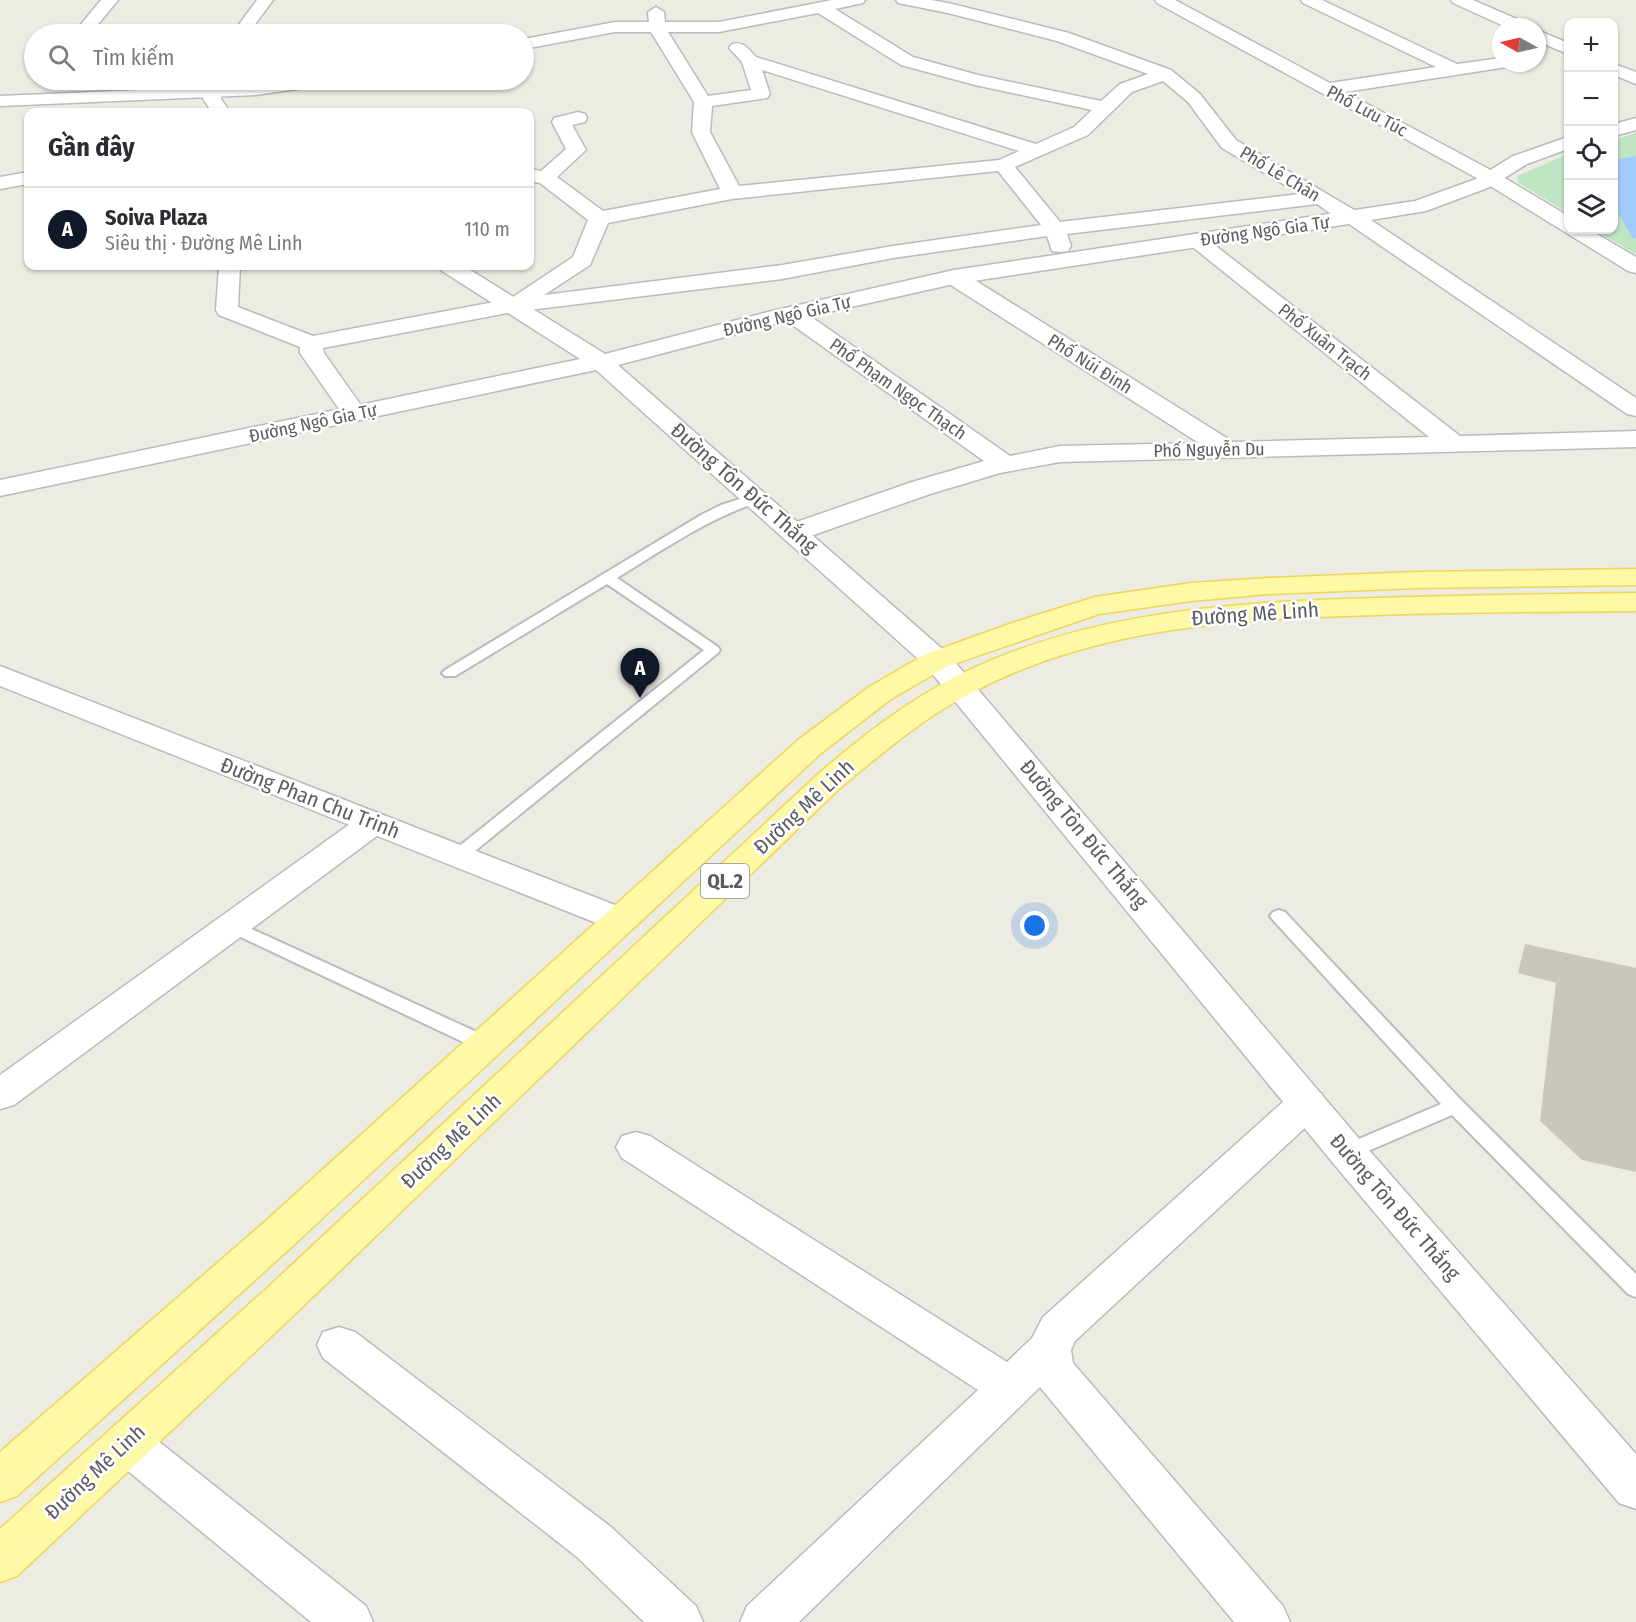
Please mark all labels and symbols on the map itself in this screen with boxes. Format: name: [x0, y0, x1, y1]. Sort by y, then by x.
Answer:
north arrow: [1492, 18, 1546, 72]
street label: Phố Lưu Túc: [1323, 81, 1411, 142]
street label: Phố Lê Chân: [1236, 141, 1324, 207]
street label: Đường Ngô Gia Tự: [1199, 211, 1331, 251]
street label: Đường Ngô Gia Tự: [721, 291, 853, 341]
street label: Phố Xuân Trạch: [1274, 299, 1376, 385]
street label: Phố Núi Đinh: [1044, 329, 1136, 399]
street label: Phố Phạm Ngọc Thạch: [825, 334, 971, 444]
street label: Đường Ngô Gia Tự: [247, 399, 379, 447]
street label: Đường Tôn Đức Thắng: [665, 417, 823, 559]
street label: Phố Nguyễn Du: [1153, 438, 1265, 462]
street label: Đường Mê Linh: [1190, 597, 1320, 631]
pin: A: [620, 648, 660, 698]
street label: Đường Phan Chu Trinh: [217, 752, 403, 844]
street label: Đường Mê Linh: [748, 754, 860, 860]
street label: Đường Tôn Đức Thắng: [1014, 754, 1154, 914]
road number: QL.2: [701, 864, 749, 898]
your location: [1020, 911, 1049, 940]
street label: Đường Mê Linh: [395, 1088, 507, 1194]
street label: Đường Tôn Đức Thắng: [1324, 1128, 1466, 1286]
street label: Đường Mê Linh: [39, 1419, 151, 1525]

